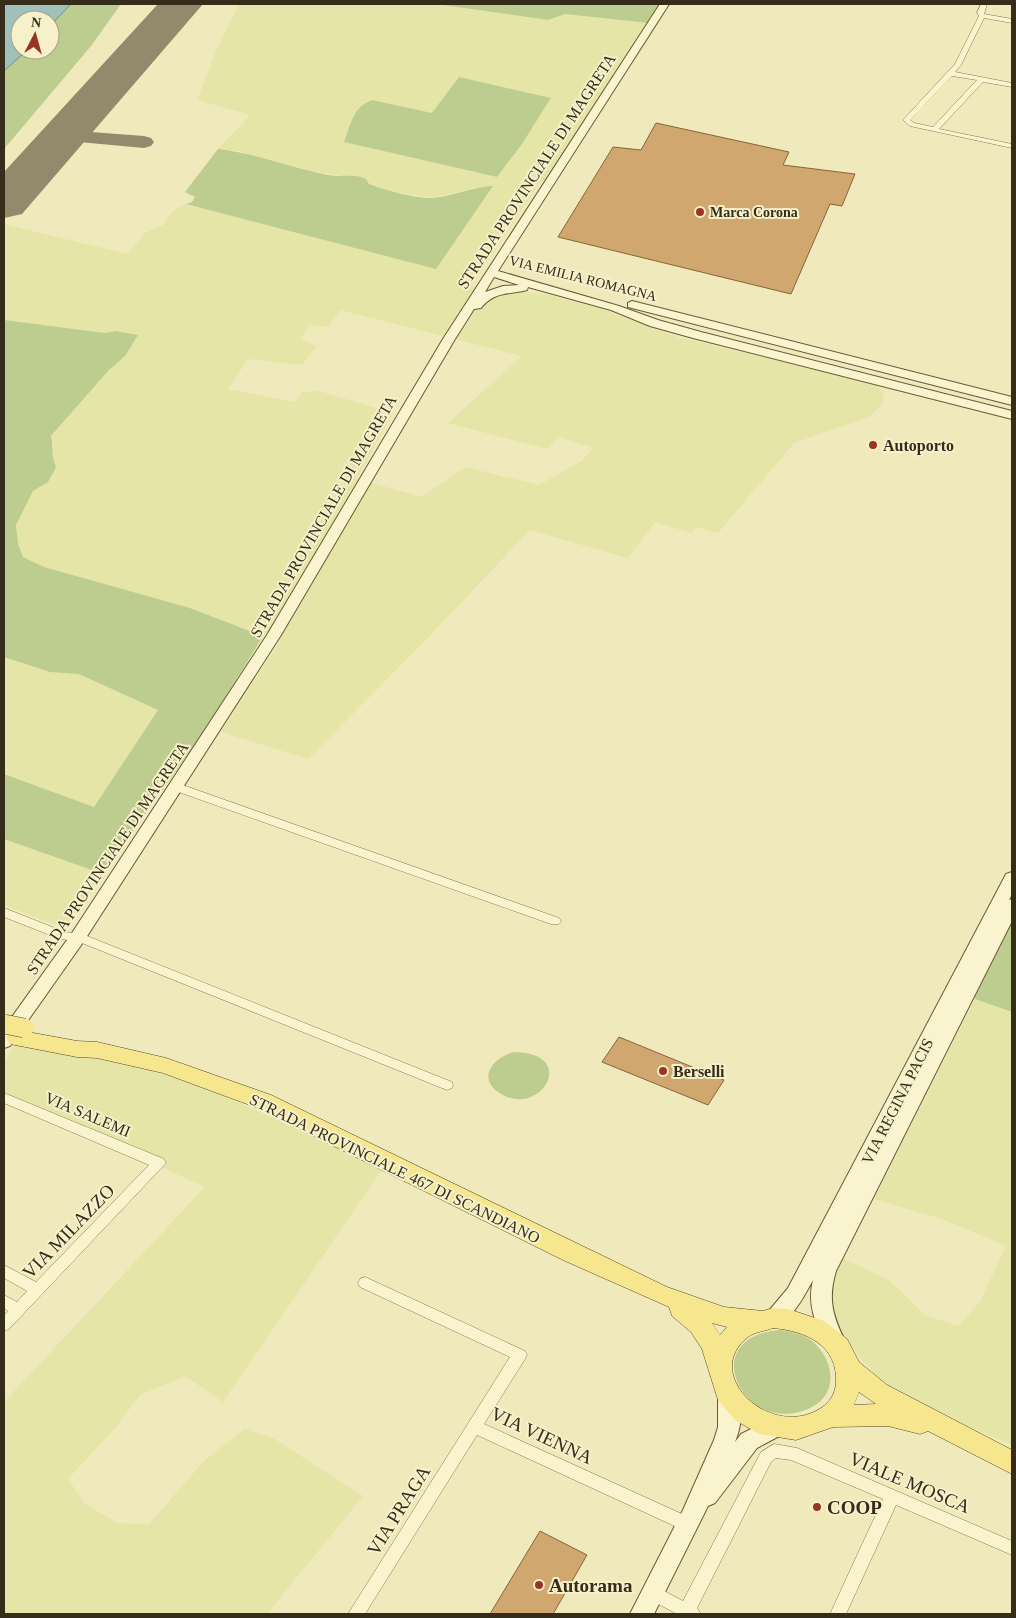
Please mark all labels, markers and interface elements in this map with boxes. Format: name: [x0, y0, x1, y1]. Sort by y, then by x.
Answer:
north arrow: [10, 10, 60, 60]
text: N: [30, 15, 42, 31]
street label: STRADA PROVINCIALE DI MAGRETA: [454, 50, 619, 292]
place label: Marca Corona: [710, 205, 798, 220]
marker: Marca Corona: [694, 206, 706, 218]
street label: VIA EMILIA ROMAGNA: [507, 253, 659, 304]
street label: STRADA PROVINCIALE DI MAGRETA: [247, 392, 400, 640]
place label: Autoporto: [883, 437, 954, 455]
marker: Autoporto: [867, 439, 879, 451]
street label: STRADA PROVINCIALE DI MAGRETA: [23, 739, 192, 978]
street label: VIA REGINA PACIS: [858, 1035, 937, 1167]
place label: Berselli: [673, 1063, 725, 1080]
marker: Berselli: [657, 1065, 669, 1077]
street label: VIA SALEMI: [43, 1089, 133, 1140]
street label: STRADA PROVINCIALE 467 DI SCANDIANO: [247, 1090, 543, 1246]
street label: VIA MILAZZO: [18, 1180, 119, 1283]
street label: VIA VIENNA: [488, 1403, 596, 1468]
street label: VIALE MOSCA: [846, 1448, 974, 1517]
street label: VIA PRAGA: [363, 1461, 434, 1559]
place label: COOP: [827, 1497, 882, 1518]
marker: COOP: [811, 1501, 823, 1513]
place label: Autorama: [549, 1575, 633, 1596]
marker: Autorama: [533, 1579, 545, 1591]

